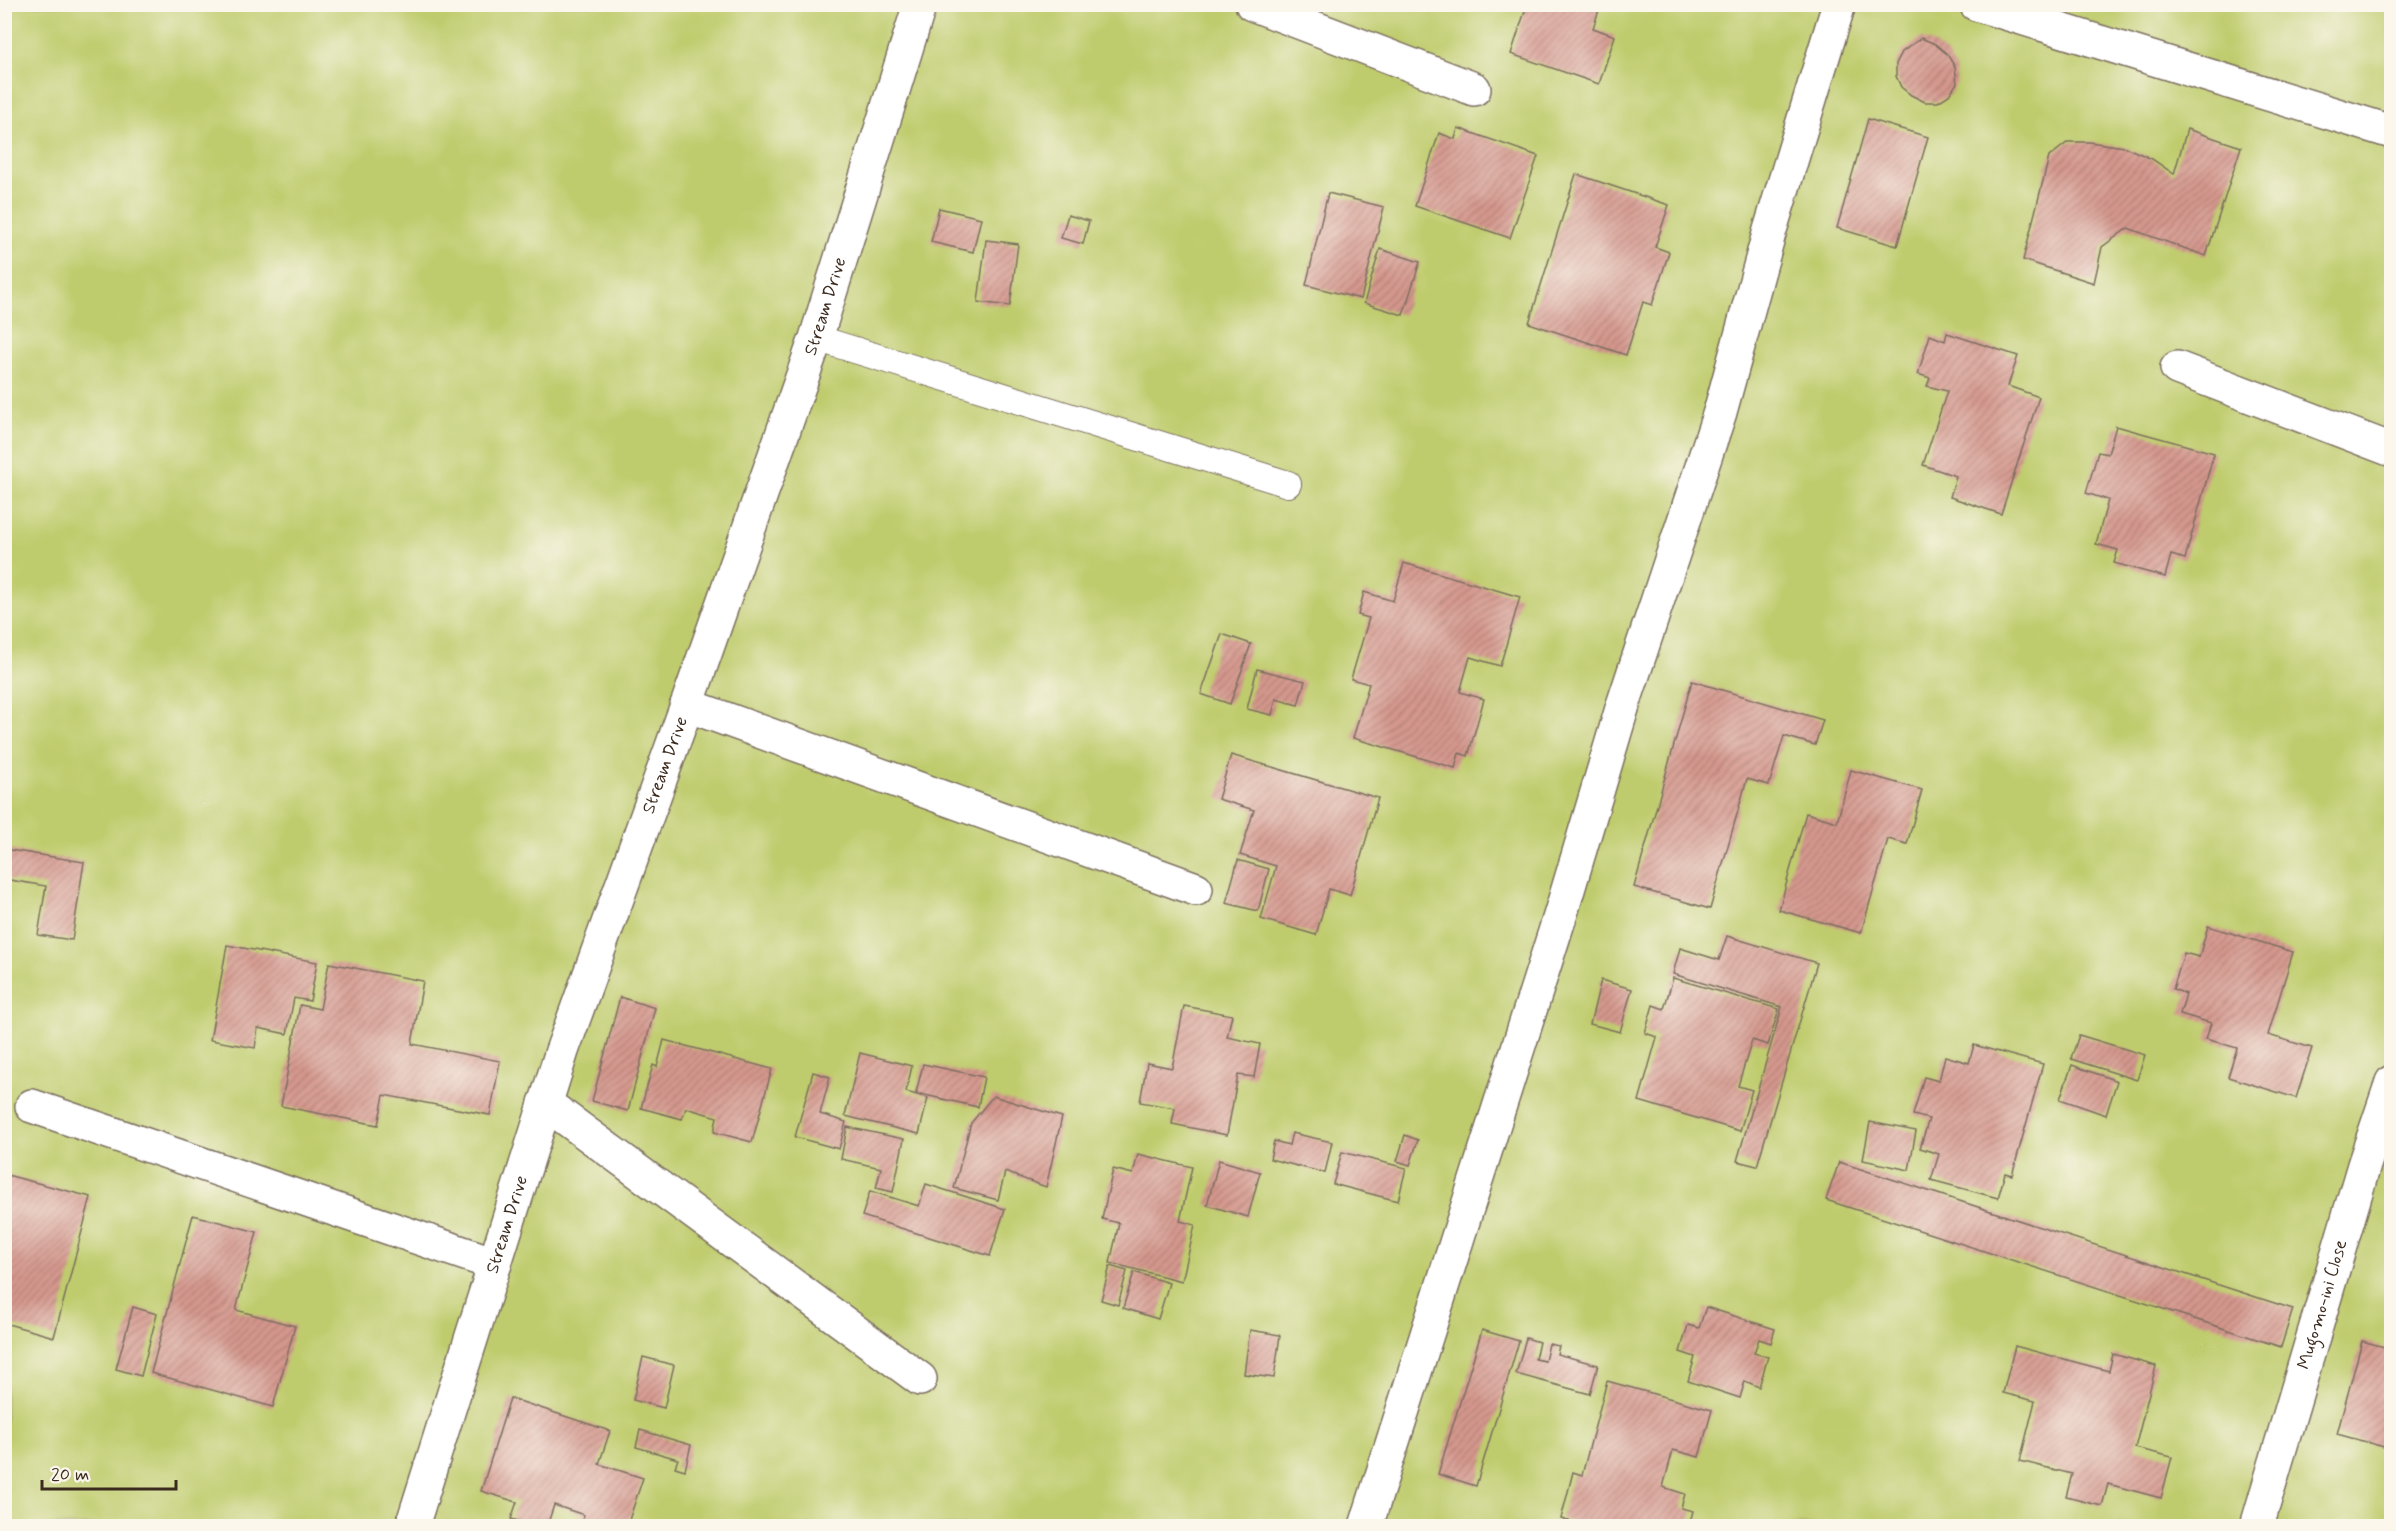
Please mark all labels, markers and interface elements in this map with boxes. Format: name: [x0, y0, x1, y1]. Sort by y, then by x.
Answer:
street label: Stream Drive: [799, 254, 852, 359]
street label: Stream Drive: [637, 713, 694, 817]
street label: Stream Drive: [480, 1173, 534, 1277]
street label: Mugomo-ini Close: [2292, 1237, 2353, 1372]
scale bar: [42, 1453, 176, 1491]
text: 20 m: [51, 1463, 89, 1487]

